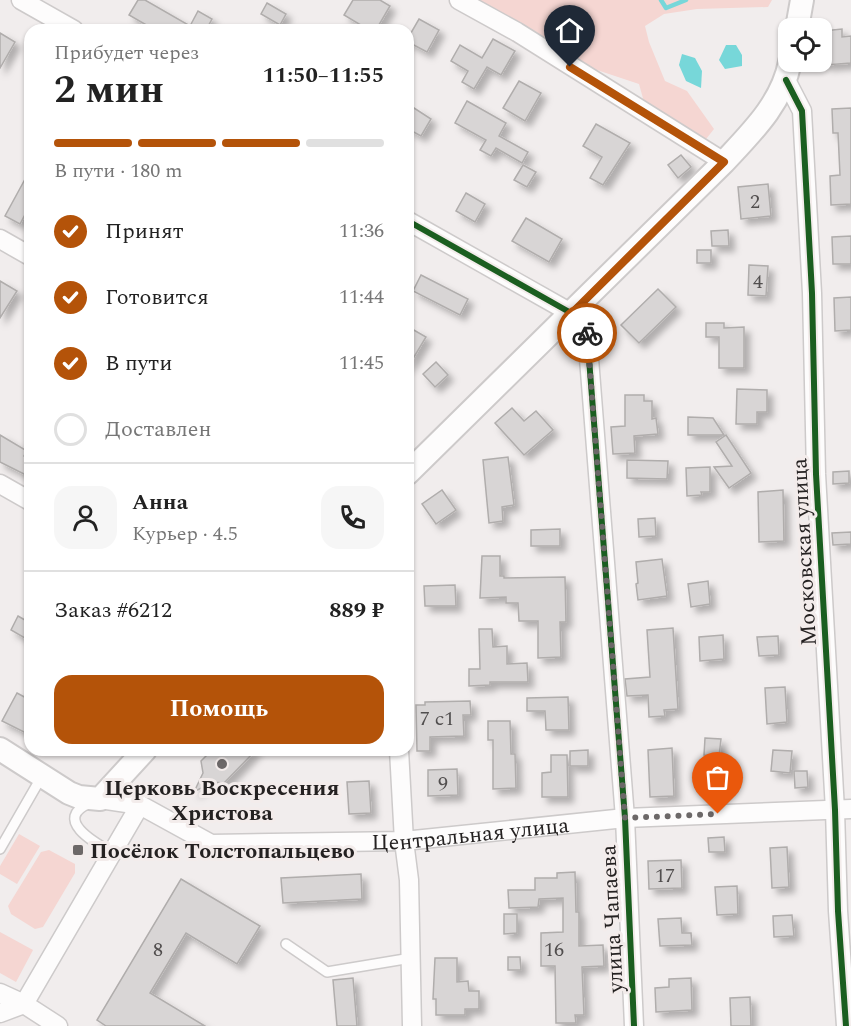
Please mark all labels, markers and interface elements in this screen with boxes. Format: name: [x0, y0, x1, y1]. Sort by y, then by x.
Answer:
pin: [544, 5, 595, 67]
icon: home: [553, 14, 586, 47]
map controls: [778, 18, 832, 72]
button: locate: [778, 18, 832, 72]
text: Прибудет через: [54, 38, 199, 68]
text: 11:50–11:55: [262, 59, 384, 92]
text: 2 мин: [54, 61, 164, 120]
text: В пути · 180 m: [54, 156, 182, 186]
house number: 2: [750, 187, 760, 217]
icon: check: [54, 215, 87, 248]
text: Принят: [105, 215, 184, 248]
text: 11:36: [339, 216, 384, 246]
house number: 4: [753, 267, 763, 297]
icon: check: [54, 281, 87, 314]
text: Готовится: [105, 281, 209, 314]
text: 11:44: [339, 282, 384, 312]
courier: [557, 303, 617, 363]
icon: bike: [571, 317, 604, 350]
icon: check: [54, 347, 87, 380]
text: В пути: [105, 347, 172, 380]
text: 11:45: [339, 348, 384, 378]
text: Доставлен: [105, 413, 212, 446]
street label: Московская улица: [783, 457, 826, 647]
button: person: [54, 486, 117, 549]
text: Анна: [132, 486, 188, 519]
button: phone: [321, 486, 384, 549]
text: Курьер · 4.5: [132, 519, 238, 549]
text: Заказ #6212: [54, 594, 172, 627]
text: 889 ₽: [329, 594, 384, 627]
button: Помощь: [54, 675, 384, 744]
house number: 7 с1: [420, 704, 454, 734]
pin: [692, 752, 743, 814]
marker: Церковь Воскресения Христова: [215, 757, 229, 771]
icon: bag: [701, 761, 734, 794]
house number: 9: [438, 769, 448, 799]
place label: Церковь Воскресения Христова: [105, 772, 340, 830]
street label: Центральная улица: [371, 809, 571, 860]
place label: Посёлок Толстопальцево: [90, 835, 355, 868]
marker: Посёлок Толстопальцево: [71, 843, 85, 857]
street label: улица Чапаева: [592, 844, 633, 995]
house number: 17: [655, 861, 675, 891]
house number: 8: [153, 935, 163, 965]
house number: 16: [544, 935, 564, 965]

